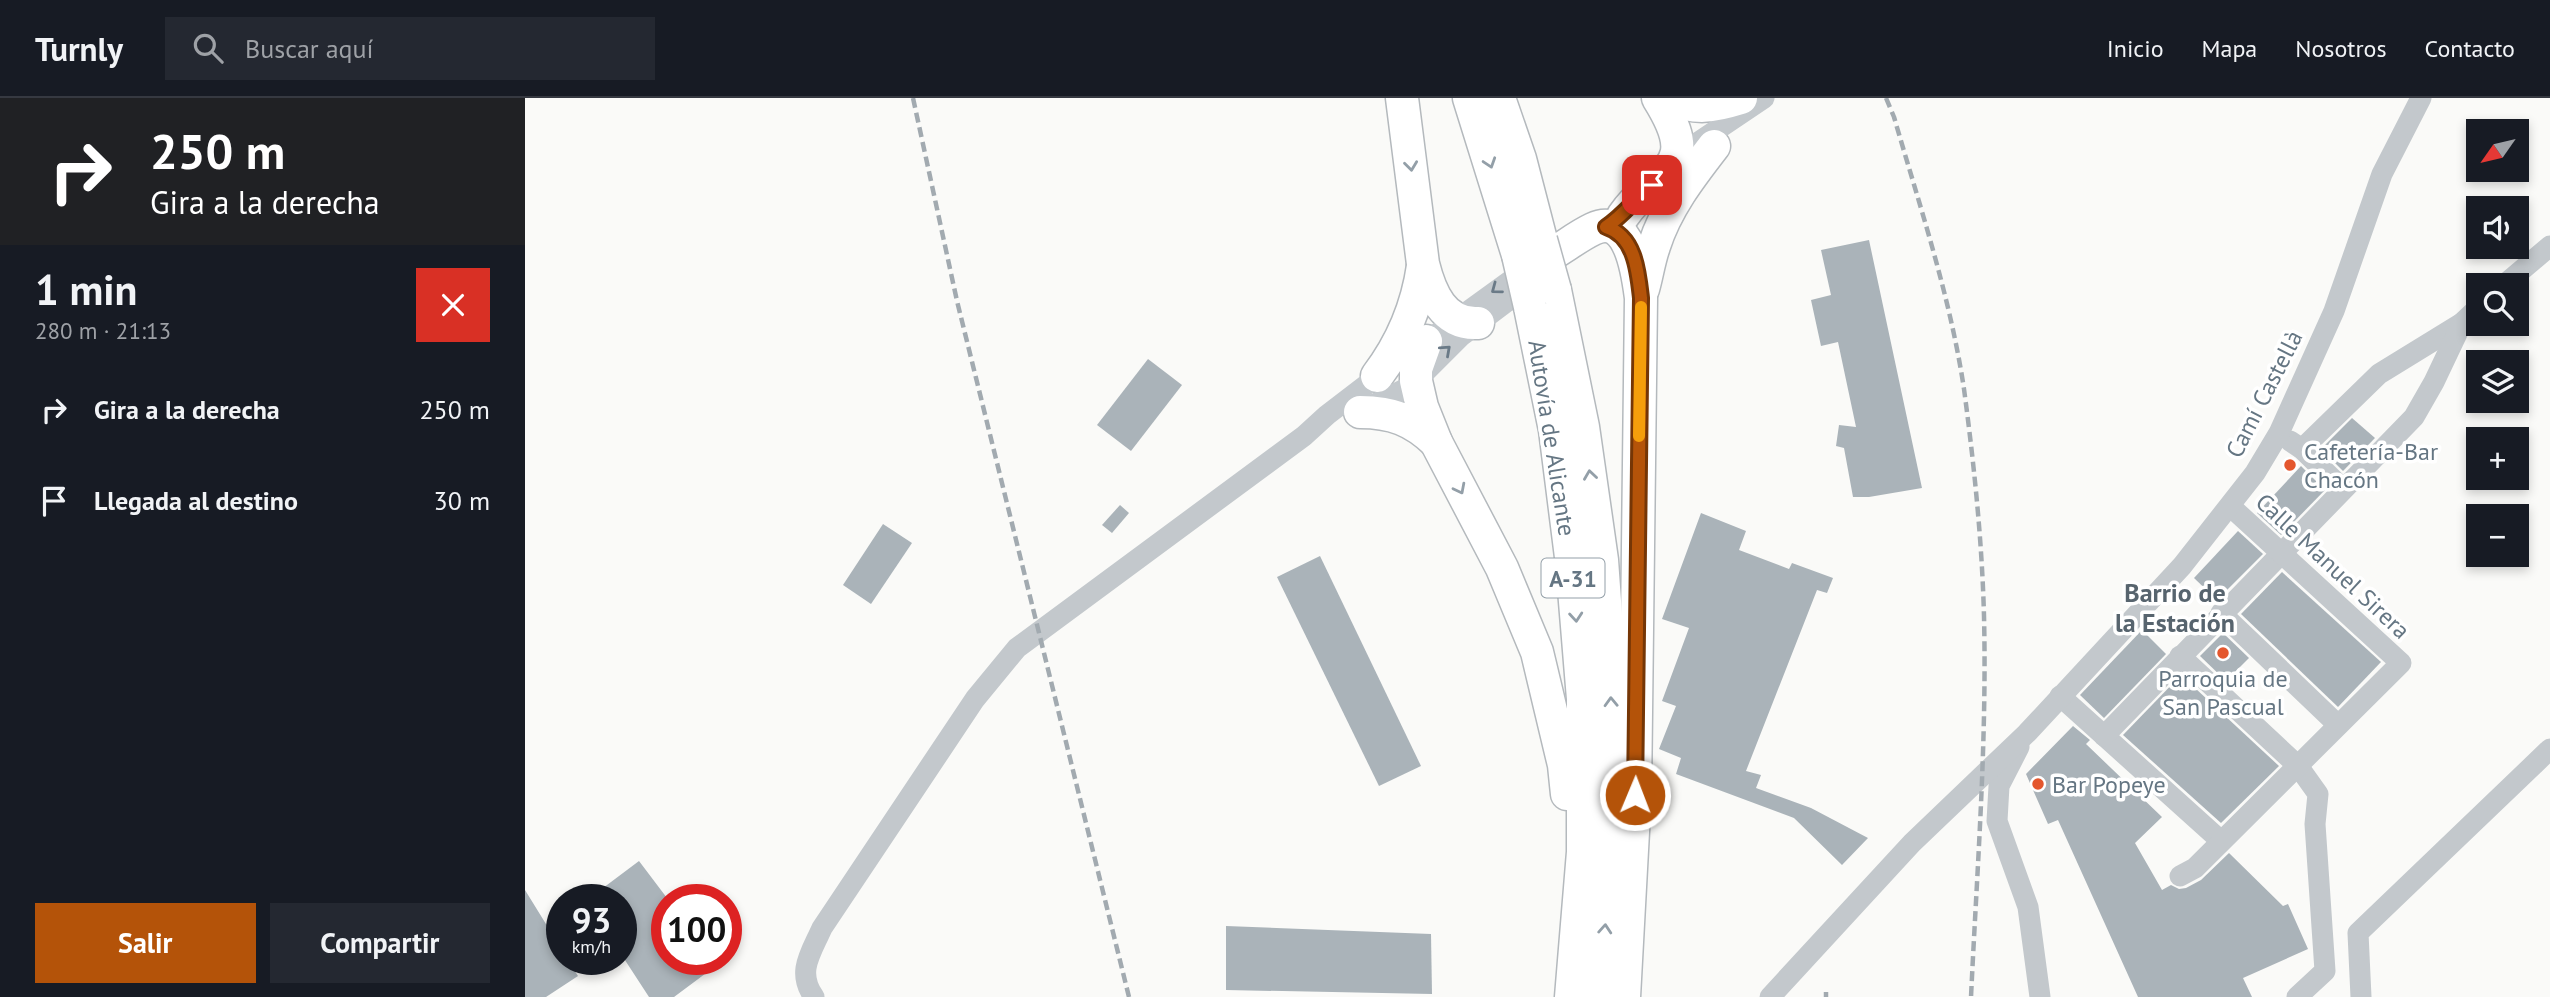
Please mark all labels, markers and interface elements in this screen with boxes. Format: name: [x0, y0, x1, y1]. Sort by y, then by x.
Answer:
search box: [165, 17, 655, 80]
text: Turnly: [35, 27, 123, 70]
icon: search: [189, 29, 227, 67]
text: Buscar aquí: [245, 32, 373, 65]
text: Inicio: [2107, 33, 2164, 64]
text: Mapa: [2202, 33, 2257, 64]
text: Nosotros: [2295, 33, 2387, 64]
text: Contacto: [2425, 33, 2515, 64]
text: 250 m: [150, 119, 285, 183]
north arrow: [2466, 119, 2529, 182]
map controls: [2466, 119, 2529, 567]
icon: right: [35, 126, 126, 217]
pin: [1622, 155, 1682, 215]
one-way arrow: [1482, 156, 1496, 169]
one-way arrow: [1403, 160, 1418, 172]
icon: arrive: [1633, 166, 1671, 204]
text: Gira a la derecha: [150, 181, 380, 223]
button: sound: [2466, 196, 2529, 259]
text: 1 min: [35, 262, 137, 317]
button: close: [416, 268, 490, 342]
button: search: [2466, 273, 2529, 336]
one-way arrow: [1491, 281, 1504, 294]
text: 280 m · 21:13: [35, 316, 171, 345]
street label: Camí Castellà: [2219, 325, 2309, 463]
street label: Autovía de Alicante: [1521, 338, 1583, 538]
one-way arrow: [1437, 346, 1450, 359]
button: layers: [2466, 350, 2529, 413]
icon: right: [35, 391, 73, 429]
text: Gira a la derecha: [94, 393, 280, 426]
text: 250 m: [419, 393, 490, 426]
button: +: [2466, 427, 2529, 490]
place label: Cafetería-Bar Chacón: [2304, 436, 2438, 495]
marker: Cafetería-Bar Chacón: [2282, 457, 2298, 473]
one-way arrow: [1583, 470, 1598, 481]
icon: arrive: [35, 482, 73, 520]
one-way arrow: [1452, 482, 1466, 494]
text: Llegada al destino: [94, 484, 298, 517]
text: 30 m: [434, 484, 490, 517]
street label: Calle Manuel Sirera: [2249, 486, 2417, 646]
button: −: [2466, 504, 2529, 567]
road number: A-31: [1541, 558, 1605, 598]
district label: Barrio de la Estación: [2115, 576, 2235, 639]
one-way arrow: [1568, 612, 1583, 623]
marker: Parroquia de San Pascual: [2215, 645, 2231, 661]
place label: Parroquia de San Pascual: [2158, 663, 2288, 722]
one-way arrow: [1604, 696, 1619, 707]
position arrow: [1598, 758, 1672, 832]
place label: Bar Popeye: [2052, 769, 2166, 800]
marker: Bar Popeye: [2030, 776, 2046, 792]
speed limit sign: 100: [651, 884, 742, 975]
text: 93: [572, 897, 611, 943]
button: Salir: [35, 903, 256, 983]
button: Compartir: [270, 903, 490, 983]
one-way arrow: [1597, 923, 1612, 934]
text: km/h: [572, 935, 611, 958]

